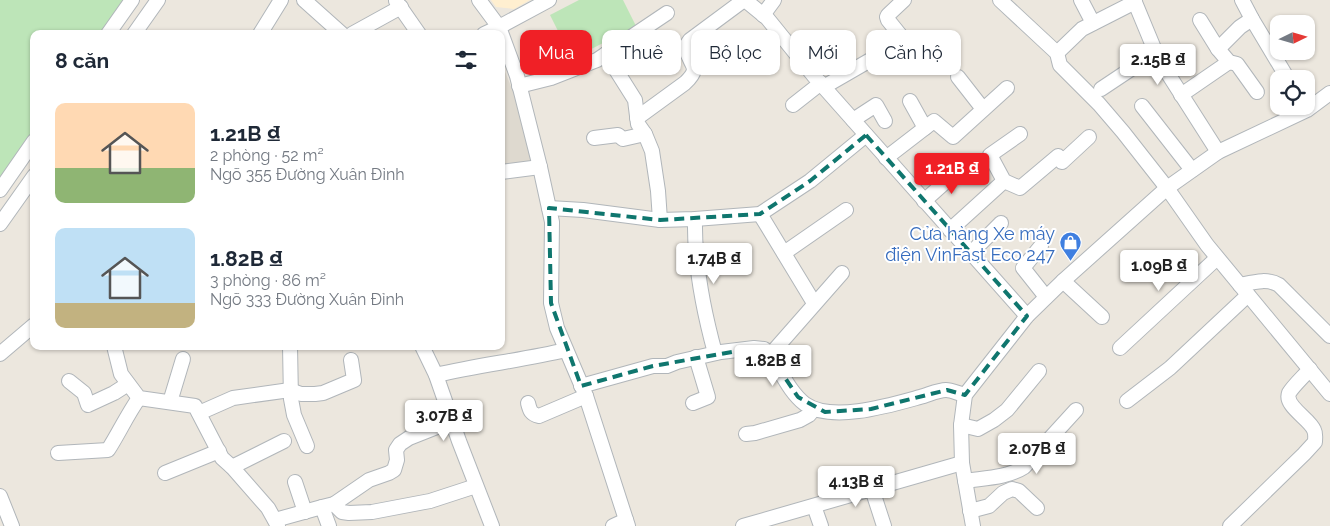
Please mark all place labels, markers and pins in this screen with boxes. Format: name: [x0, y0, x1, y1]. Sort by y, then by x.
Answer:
pin: 2.15B ₫: [1112, 44, 1204, 86]
pin: 1.21B ₫: [906, 152, 998, 195]
place label: Cửa hàng Xe máy điện VinFast Eco 247: [885, 223, 1055, 265]
shop icon: Cửa hàng Xe máy điện VinFast Eco 247: [1059, 231, 1083, 262]
pin: 1.74B ₫: [668, 242, 760, 285]
pin: 1.09B ₫: [1113, 250, 1205, 292]
pin: 1.82B ₫: [727, 344, 819, 387]
pin: 3.07B ₫: [398, 400, 490, 442]
pin: 2.07B ₫: [991, 432, 1083, 475]
pin: 4.13B ₫: [810, 466, 902, 508]

